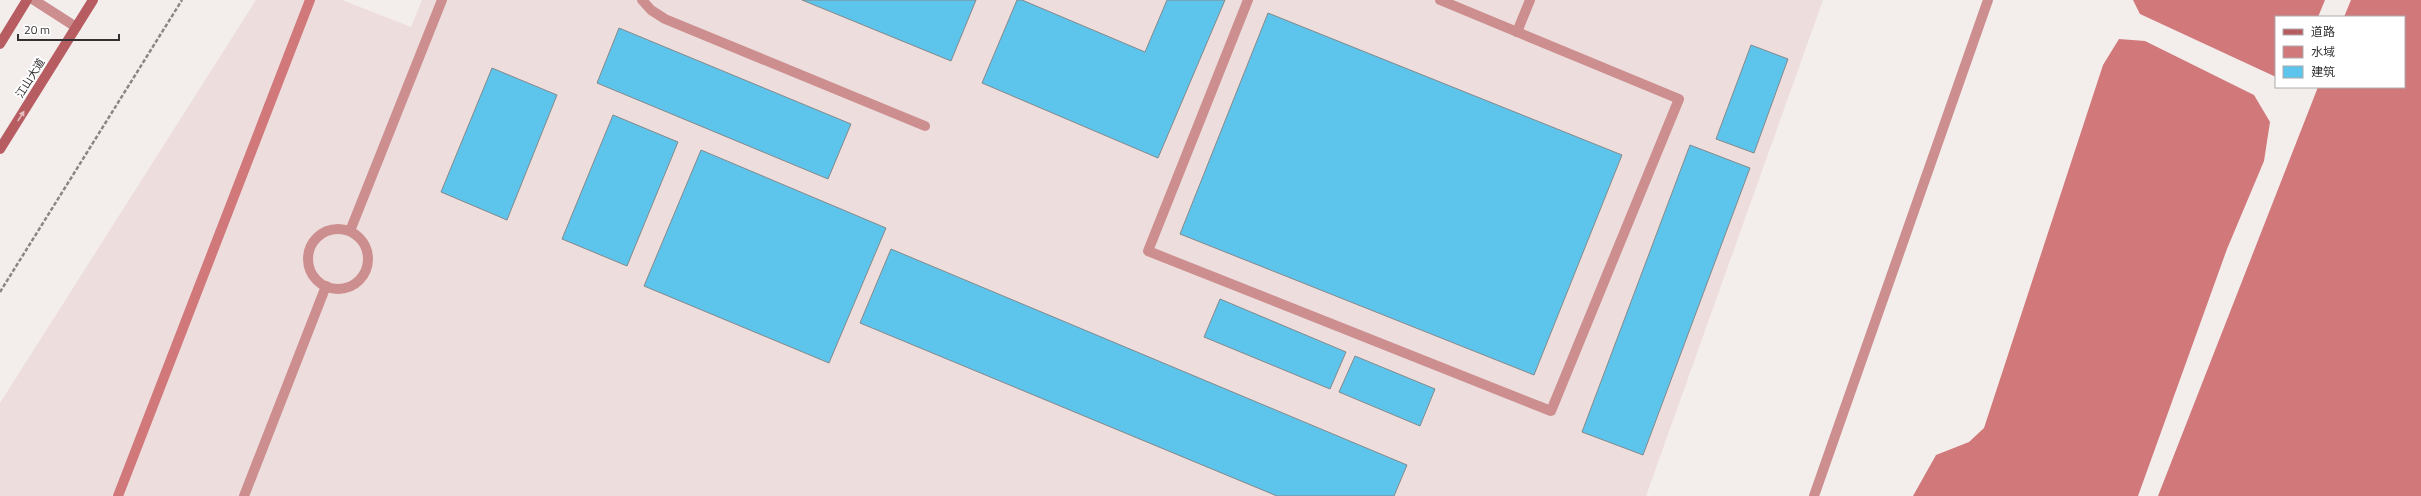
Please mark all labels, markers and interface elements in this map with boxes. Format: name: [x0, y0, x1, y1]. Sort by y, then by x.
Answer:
scale bar: [18, 16, 119, 42]
legend: [2275, 16, 2405, 88]
text: 20 m: [24, 20, 50, 39]
text: 道路: [2311, 22, 2335, 41]
text: 水域: [2311, 42, 2335, 61]
street label: 江山大道: [12, 55, 48, 101]
text: 建筑: [2311, 62, 2335, 81]
one-way arrow: [17, 110, 24, 122]

